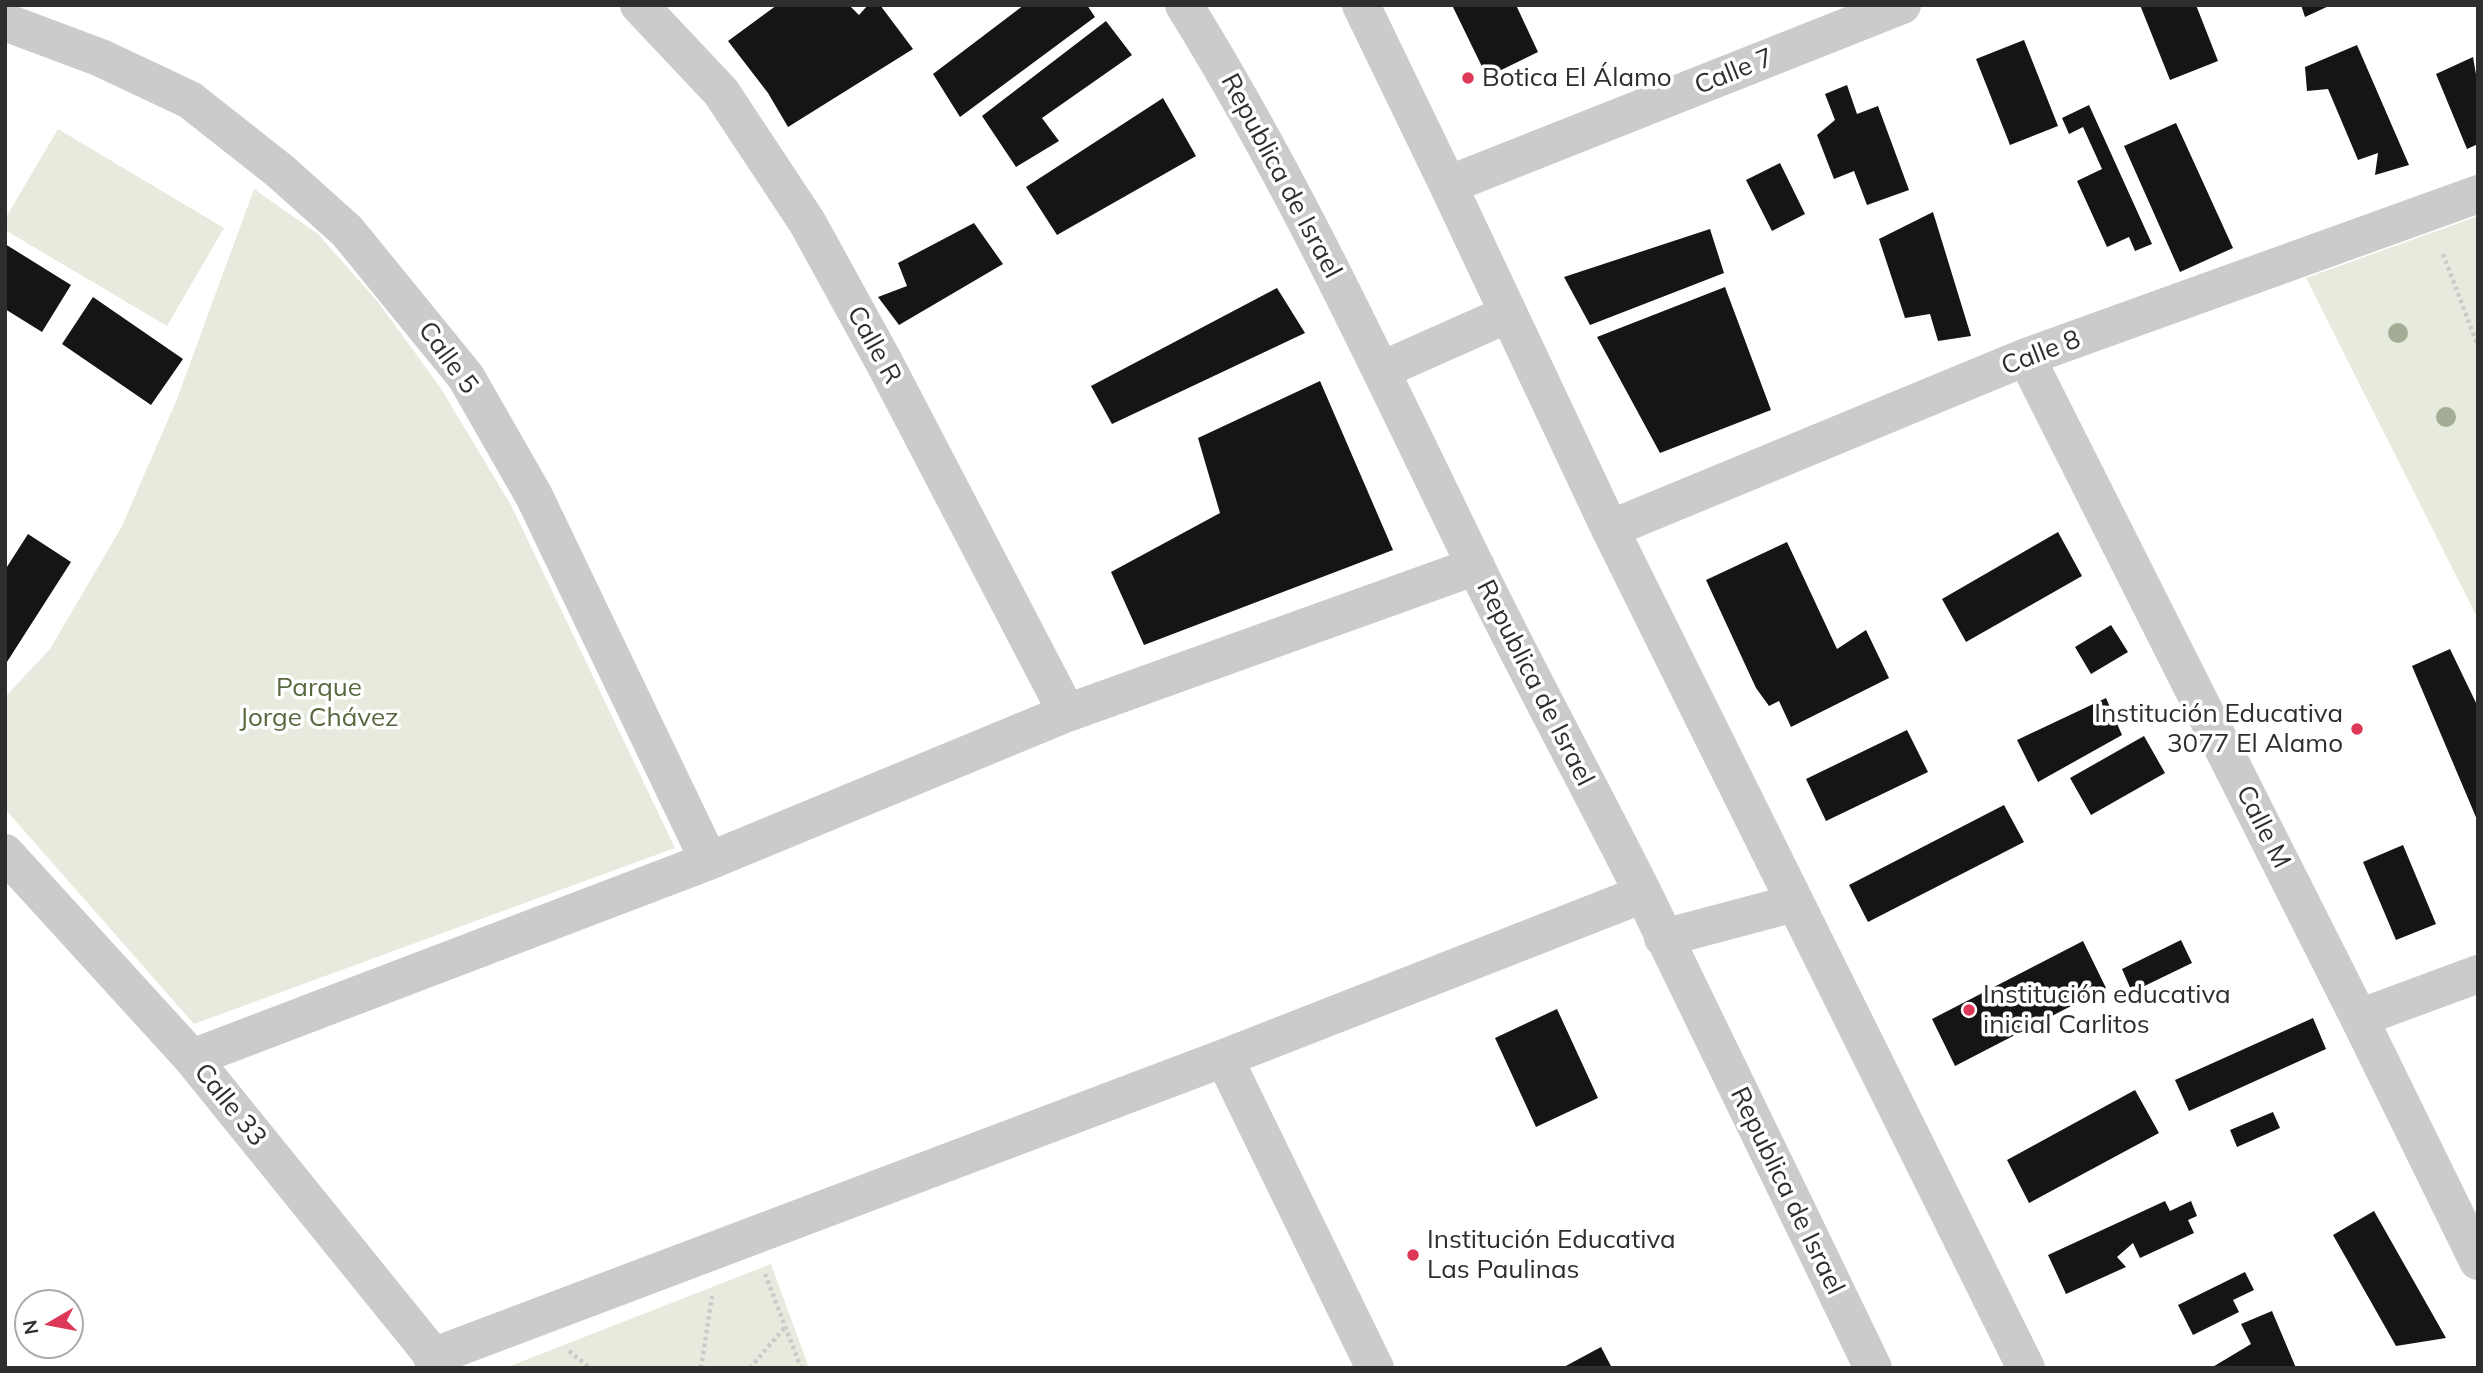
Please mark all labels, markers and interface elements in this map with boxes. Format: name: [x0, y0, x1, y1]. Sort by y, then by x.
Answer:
street label: Calle 7: [1690, 42, 1778, 102]
place label: Botica El Álamo: [1482, 62, 1672, 94]
street label: Republica de Israel: [1214, 68, 1348, 284]
marker: Botica El Álamo: [1460, 70, 1476, 86]
street label: Calle R: [840, 301, 908, 389]
street label: Calle 5: [411, 316, 485, 400]
street label: Calle 8: [1997, 324, 2085, 382]
street label: Republica de Israel: [1470, 575, 1600, 791]
park label: Parque Jorge Chávez: [239, 672, 399, 734]
place label: Institución Educativa 3077 El Alamo: [2094, 698, 2343, 760]
marker: Institución Educativa 3077 El Alamo: [2349, 721, 2365, 737]
street label: Calle M: [2229, 780, 2297, 874]
place label: Institución educativa inicial Carlitos: [1983, 979, 2231, 1040]
marker: Institución educativa inicial Carlitos: [1961, 1002, 1977, 1018]
street label: Calle 33: [187, 1057, 273, 1153]
street label: Republica de Israel: [1723, 1082, 1851, 1300]
place label: Institución Educativa Las Paulinas: [1427, 1224, 1676, 1286]
marker: Institución Educativa Las Paulinas: [1405, 1247, 1421, 1263]
north arrow: [14, 1289, 84, 1359]
text: N: [17, 1318, 43, 1336]

